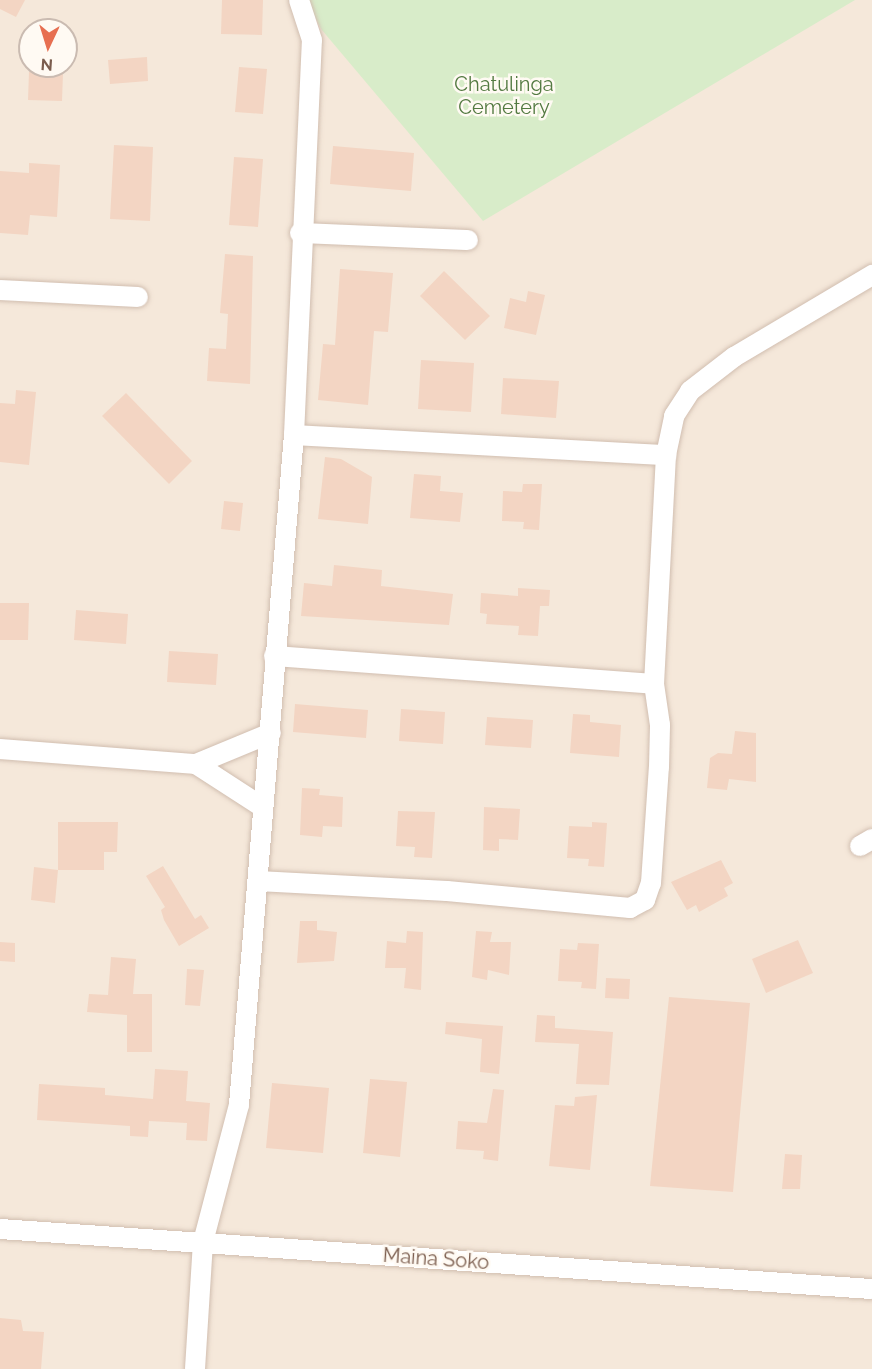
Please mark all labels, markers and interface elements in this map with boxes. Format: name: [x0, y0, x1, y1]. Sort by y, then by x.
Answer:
north arrow: [18, 18, 78, 78]
text: N: [40, 55, 54, 74]
park label: Chatulinga Cemetery: [454, 73, 554, 120]
street label: Maina Soko: [382, 1243, 490, 1275]

